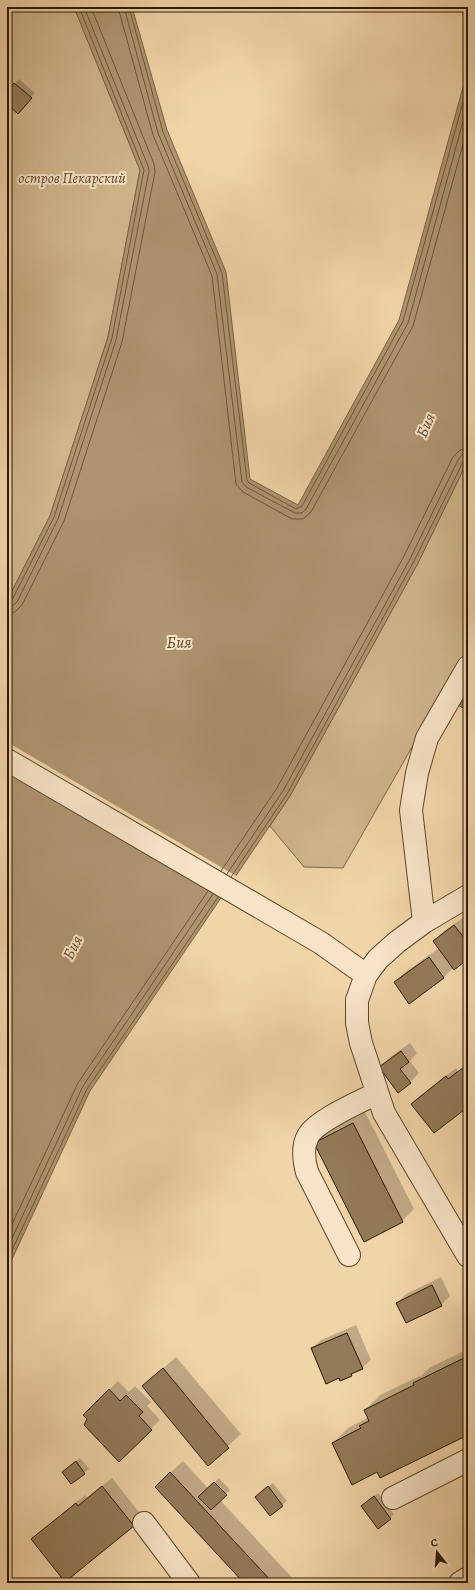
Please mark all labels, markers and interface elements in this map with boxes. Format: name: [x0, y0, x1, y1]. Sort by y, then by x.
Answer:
park label: остров Пекарский: [18, 168, 126, 188]
water label: Бия: [411, 410, 441, 441]
water label: Бия: [167, 632, 191, 654]
water label: Бия: [57, 931, 88, 963]
north arrow: [417, 1532, 457, 1572]
text: С: [429, 1535, 440, 1551]

